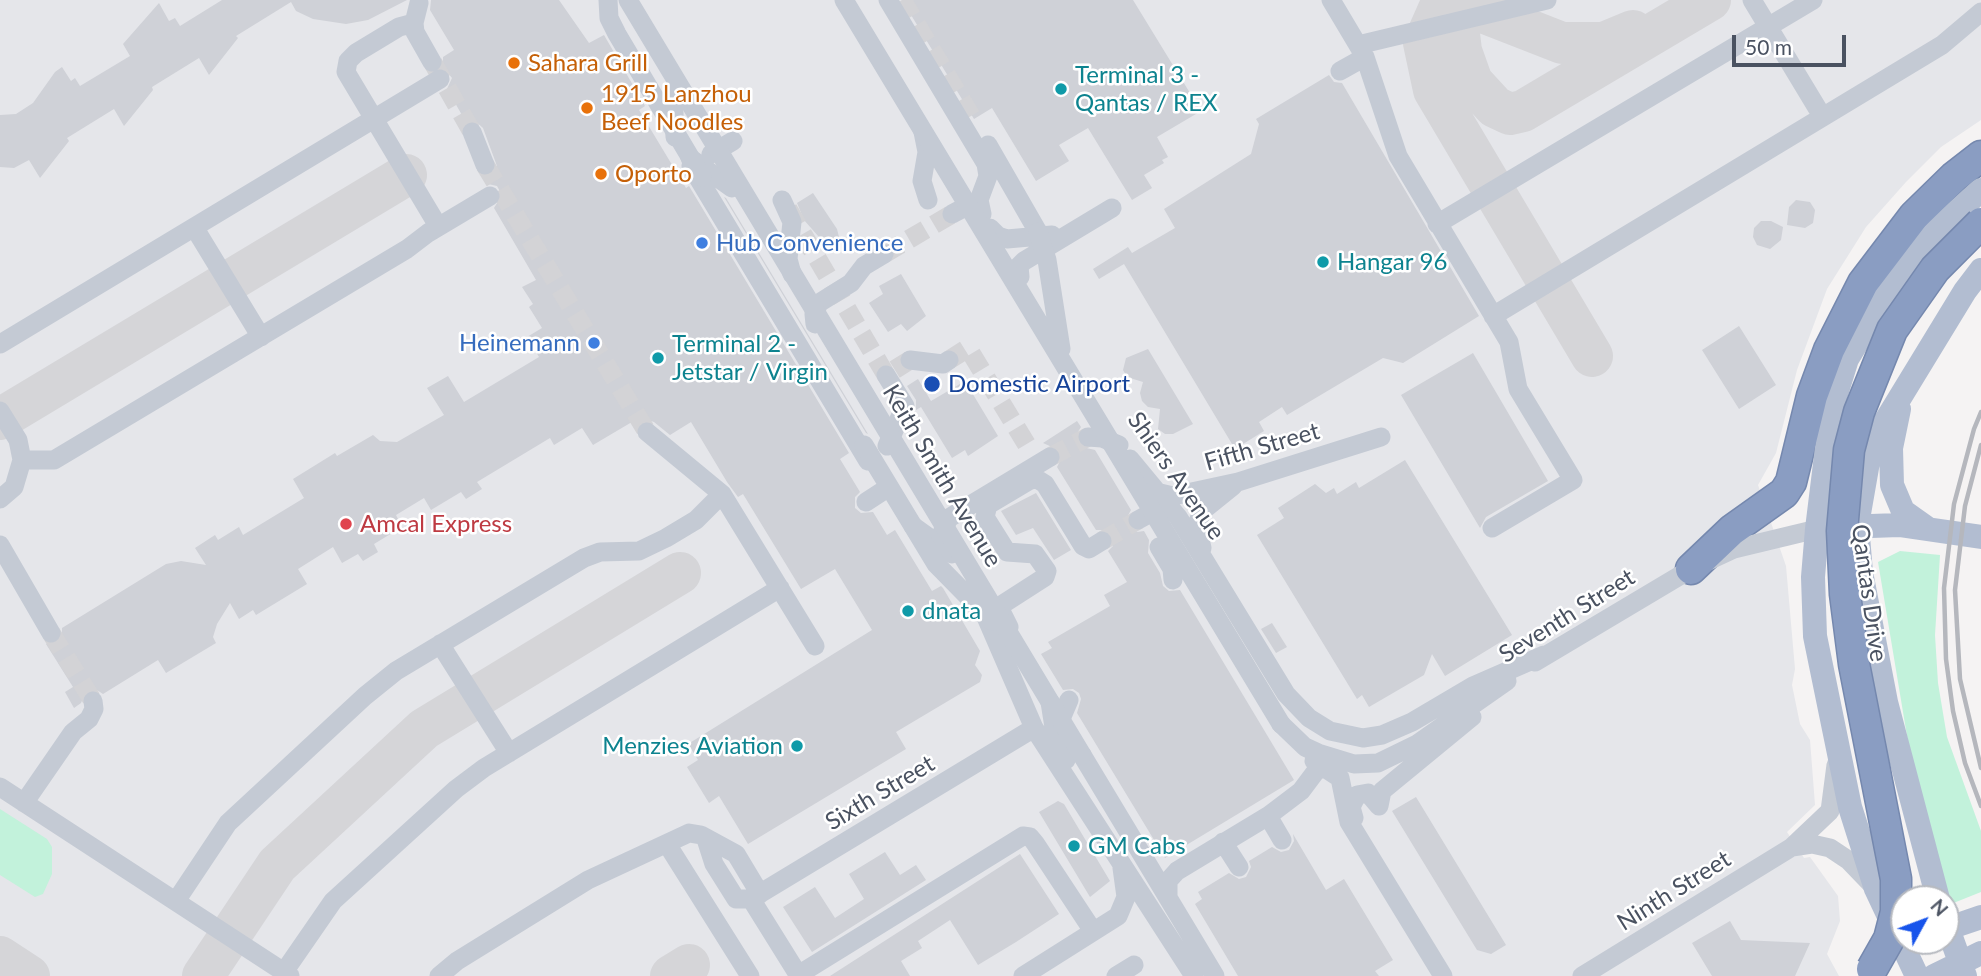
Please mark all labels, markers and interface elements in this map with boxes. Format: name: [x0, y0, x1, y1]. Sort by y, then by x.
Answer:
scale bar: [1736, 21, 1850, 65]
text: 50 m: [1745, 34, 1792, 59]
place label: Sahara Grill: [528, 49, 648, 77]
marker: Sahara Grill: [506, 55, 522, 71]
place label: Terminal 3 - Qantas / REX: [1075, 61, 1218, 117]
place label: 1915 Lanzhou Beef Noodles: [601, 80, 752, 136]
marker: Terminal 3 - Qantas / REX: [1053, 81, 1069, 97]
marker: 1915 Lanzhou Beef Noodles: [579, 100, 595, 116]
place label: Oporto: [615, 160, 692, 188]
marker: Oporto: [593, 166, 609, 182]
place label: Hub Convenience: [716, 229, 903, 257]
marker: Hub Convenience: [694, 235, 710, 251]
place label: Hangar 96: [1337, 248, 1447, 276]
marker: Hangar 96: [1315, 254, 1331, 270]
place label: Heinemann: [459, 329, 580, 357]
place label: Terminal 2 - Jetstar / Virgin: [672, 330, 828, 386]
marker: Heinemann: [586, 335, 602, 351]
marker: Terminal 2 - Jetstar / Virgin: [650, 350, 666, 366]
place label: Domestic Airport: [948, 370, 1130, 398]
marker: Domestic Airport: [922, 374, 942, 394]
street label: Keith Smith Avenue: [876, 380, 1008, 572]
street label: Shiers Avenue: [1121, 407, 1231, 545]
street label: Fifth Street: [1201, 417, 1323, 477]
place label: Amcal Express: [360, 510, 512, 538]
marker: Amcal Express: [338, 516, 354, 532]
street label: Qantas Drive: [1845, 523, 1893, 663]
street label: Seventh Street: [1494, 563, 1640, 669]
place label: dnata: [922, 597, 981, 625]
marker: dnata: [900, 603, 916, 619]
place label: Menzies Aviation: [602, 732, 783, 760]
marker: Menzies Aviation: [789, 738, 805, 754]
street label: Sixth Street: [820, 749, 940, 837]
place label: GM Cabs: [1088, 832, 1186, 860]
marker: GM Cabs: [1066, 838, 1082, 854]
street label: Ninth Street: [1612, 845, 1736, 937]
north arrow: [1890, 885, 1960, 955]
text: N: [1926, 894, 1953, 920]

